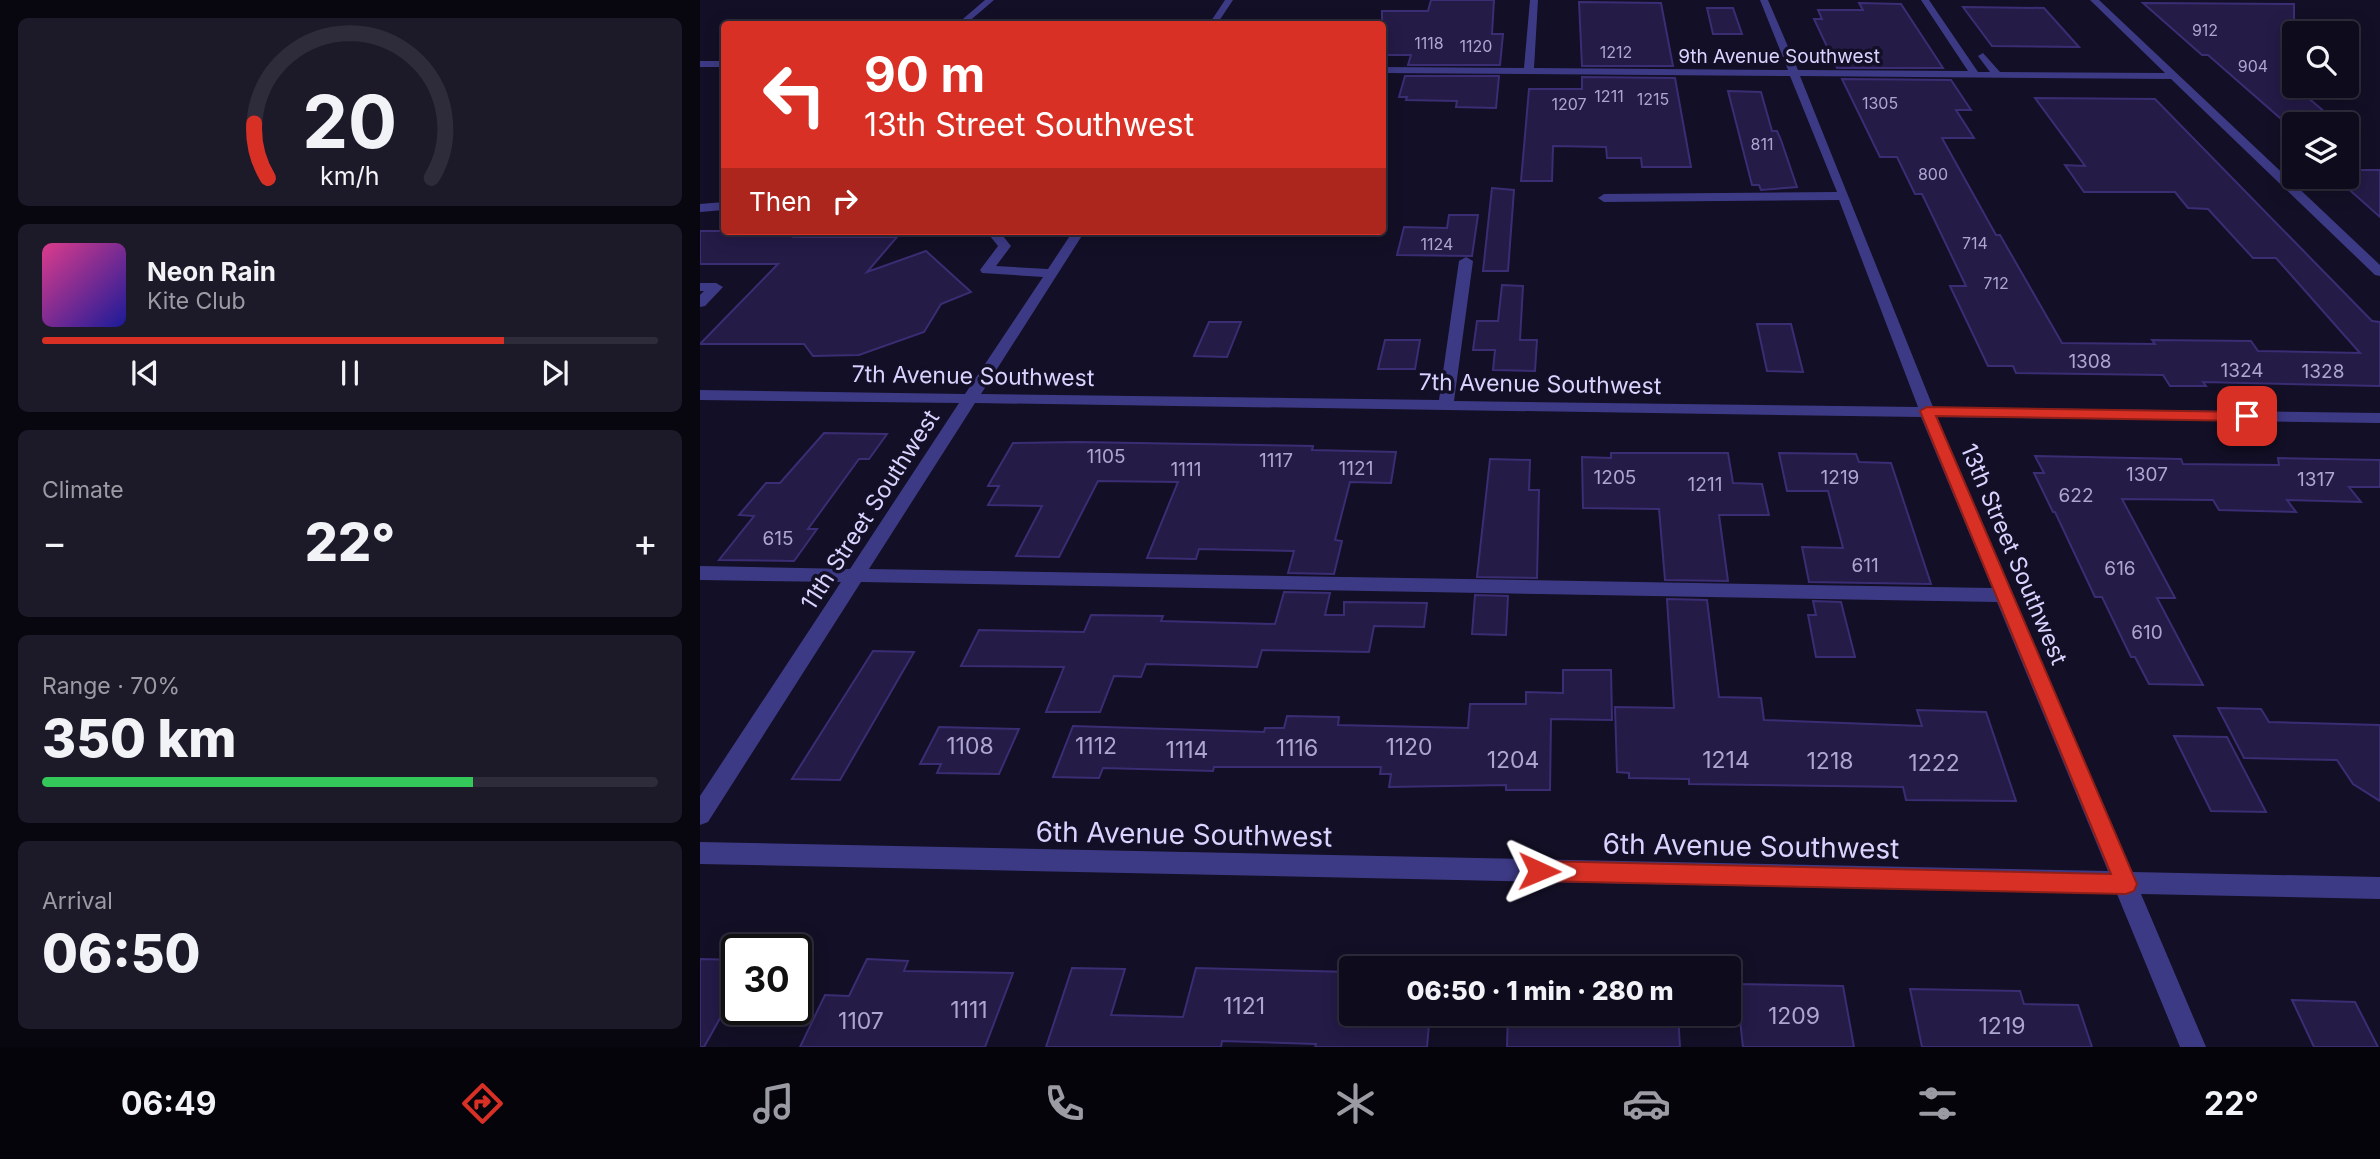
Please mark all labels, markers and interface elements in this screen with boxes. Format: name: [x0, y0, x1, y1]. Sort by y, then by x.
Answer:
house number: 912: [2192, 20, 2218, 40]
map controls: [2282, 21, 2359, 189]
button: search: [2282, 21, 2359, 98]
house number: 1118: [1414, 33, 1444, 53]
house number: 1120: [1460, 36, 1492, 56]
house number: 1212: [1600, 42, 1632, 62]
text: 90 m: [864, 45, 985, 104]
street label: 9th Avenue Southwest: [1678, 45, 1880, 68]
icon: left: [749, 49, 840, 140]
house number: 904: [2238, 56, 2268, 76]
text: 20: [303, 77, 397, 166]
house number: 1211: [1594, 86, 1624, 106]
house number: 1215: [1637, 89, 1669, 109]
house number: 1305: [1862, 93, 1898, 113]
house number: 1207: [1551, 94, 1587, 114]
text: 13th Street Southwest: [864, 105, 1194, 144]
button: layers: [2282, 112, 2359, 189]
house number: 811: [1751, 134, 1773, 154]
text: km/h: [320, 161, 380, 191]
house number: 800: [1918, 164, 1948, 184]
icon: right: [826, 182, 864, 220]
text: Then: [749, 186, 812, 217]
house number: 714: [1962, 233, 1988, 253]
house number: 1124: [1421, 234, 1453, 254]
text: Neon Rain: [147, 256, 276, 287]
house number: 712: [1983, 273, 2009, 293]
text: Kite Club: [147, 287, 246, 315]
house number: 1308: [2068, 350, 2112, 373]
icon: previous: [126, 354, 164, 392]
icon: pause: [331, 354, 369, 392]
icon: next: [536, 354, 574, 392]
house number: 1324: [2220, 359, 2264, 382]
street label: 7th Avenue Southwest: [851, 360, 1095, 392]
house number: 1328: [2302, 360, 2344, 383]
street label: 7th Avenue Southwest: [1418, 368, 1662, 400]
pin: [2217, 386, 2277, 446]
icon: arrive: [2228, 397, 2266, 435]
street label: 11th Street Southwest: [795, 404, 945, 615]
street label: 13th Street Southwest: [1955, 439, 2073, 669]
house number: 1105: [1087, 445, 1126, 468]
house number: 1117: [1259, 449, 1293, 472]
house number: 1121: [1339, 457, 1373, 480]
house number: 1111: [1171, 458, 1201, 481]
house number: 1307: [2126, 463, 2168, 486]
house number: 1205: [1594, 466, 1636, 489]
house number: 1219: [1821, 466, 1859, 489]
house number: 1317: [2297, 468, 2335, 491]
house number: 1211: [1688, 473, 1722, 496]
text: Climate: [42, 476, 124, 504]
house number: 622: [2059, 484, 2093, 507]
text: 22°: [305, 511, 395, 574]
text: −: [42, 519, 67, 565]
text: +: [633, 519, 658, 565]
house number: 615: [762, 527, 794, 550]
house number: 611: [1851, 554, 1879, 577]
house number: 616: [2104, 557, 2136, 580]
house number: 610: [2131, 621, 2163, 644]
text: Range · 70%: [42, 672, 180, 700]
text: 350 km: [42, 707, 236, 770]
house number: 1108: [946, 732, 994, 760]
house number: 1112: [1075, 732, 1117, 760]
house number: 1120: [1385, 733, 1433, 761]
house number: 1116: [1276, 734, 1318, 762]
house number: 1114: [1166, 736, 1208, 764]
house number: 1204: [1487, 746, 1539, 774]
house number: 1214: [1702, 746, 1750, 774]
house number: 1218: [1807, 747, 1853, 775]
house number: 1222: [1908, 749, 1960, 777]
street label: 6th Avenue Southwest: [1035, 814, 1333, 854]
street label: 6th Avenue Southwest: [1602, 826, 1900, 866]
position arrow: [1502, 834, 1576, 908]
text: Arrival: [42, 887, 113, 915]
text: 06:50: [42, 922, 201, 985]
speed limit sign: 30: [721, 934, 812, 1025]
text: 06:50 · 1 min · 280 m: [1406, 975, 1674, 1006]
house number: 1121: [1223, 992, 1265, 1020]
house number: 1111: [950, 996, 988, 1024]
house number: 1209: [1768, 1002, 1820, 1030]
house number: 1107: [838, 1007, 884, 1035]
house number: 1219: [1979, 1012, 2026, 1040]
icon: directions: [458, 1079, 507, 1128]
icon: music: [749, 1079, 798, 1128]
icon: phone: [1040, 1079, 1089, 1128]
icon: climate: [1331, 1079, 1380, 1128]
icon: car: [1622, 1079, 1671, 1128]
icon: filters: [1913, 1079, 1962, 1128]
text: 06:49: [121, 1084, 216, 1123]
text: 22°: [2204, 1084, 2259, 1123]

